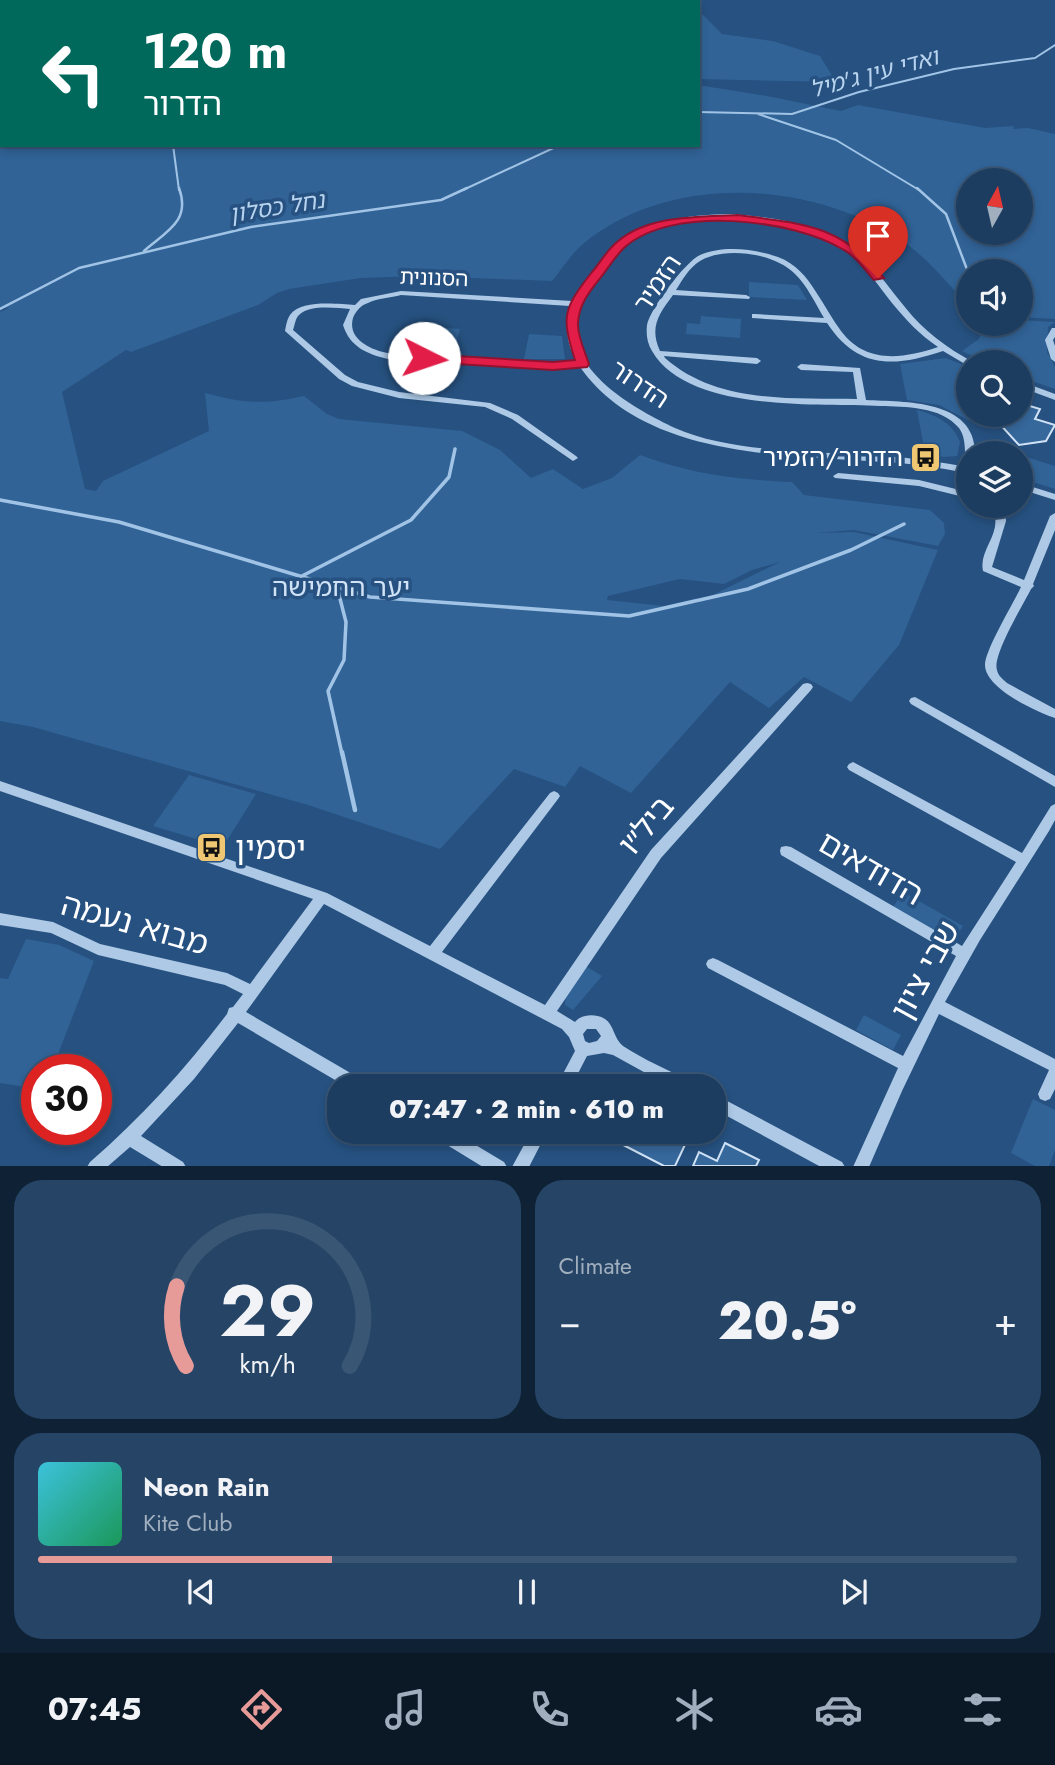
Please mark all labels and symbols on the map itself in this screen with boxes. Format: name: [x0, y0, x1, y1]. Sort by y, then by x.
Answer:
water label: ואדי עין ג'מיל: [806, 39, 944, 106]
north arrow: [956, 168, 1032, 245]
water label: נחל כסלון: [227, 182, 329, 231]
pin: [848, 206, 908, 278]
street label: הזמיר: [624, 246, 690, 320]
street label: הסנונית: [399, 262, 469, 294]
position arrow: [387, 321, 461, 395]
street label: הדרור: [603, 350, 677, 418]
place label: הדרור/הזמיר: [763, 438, 903, 476]
bus stop icon: הדרור/הזמיר: [909, 440, 943, 474]
park label: יער החמישה: [272, 568, 410, 606]
street label: ביל״ו: [607, 785, 685, 865]
street label: הדודאים: [810, 819, 932, 917]
place label: יסמין: [235, 825, 306, 871]
bus stop icon: יסמין: [195, 831, 229, 865]
street label: מבוא נעמה: [56, 881, 214, 967]
street label: שבי ציון: [879, 912, 971, 1028]
speed limit sign: 30: [21, 1054, 112, 1145]

